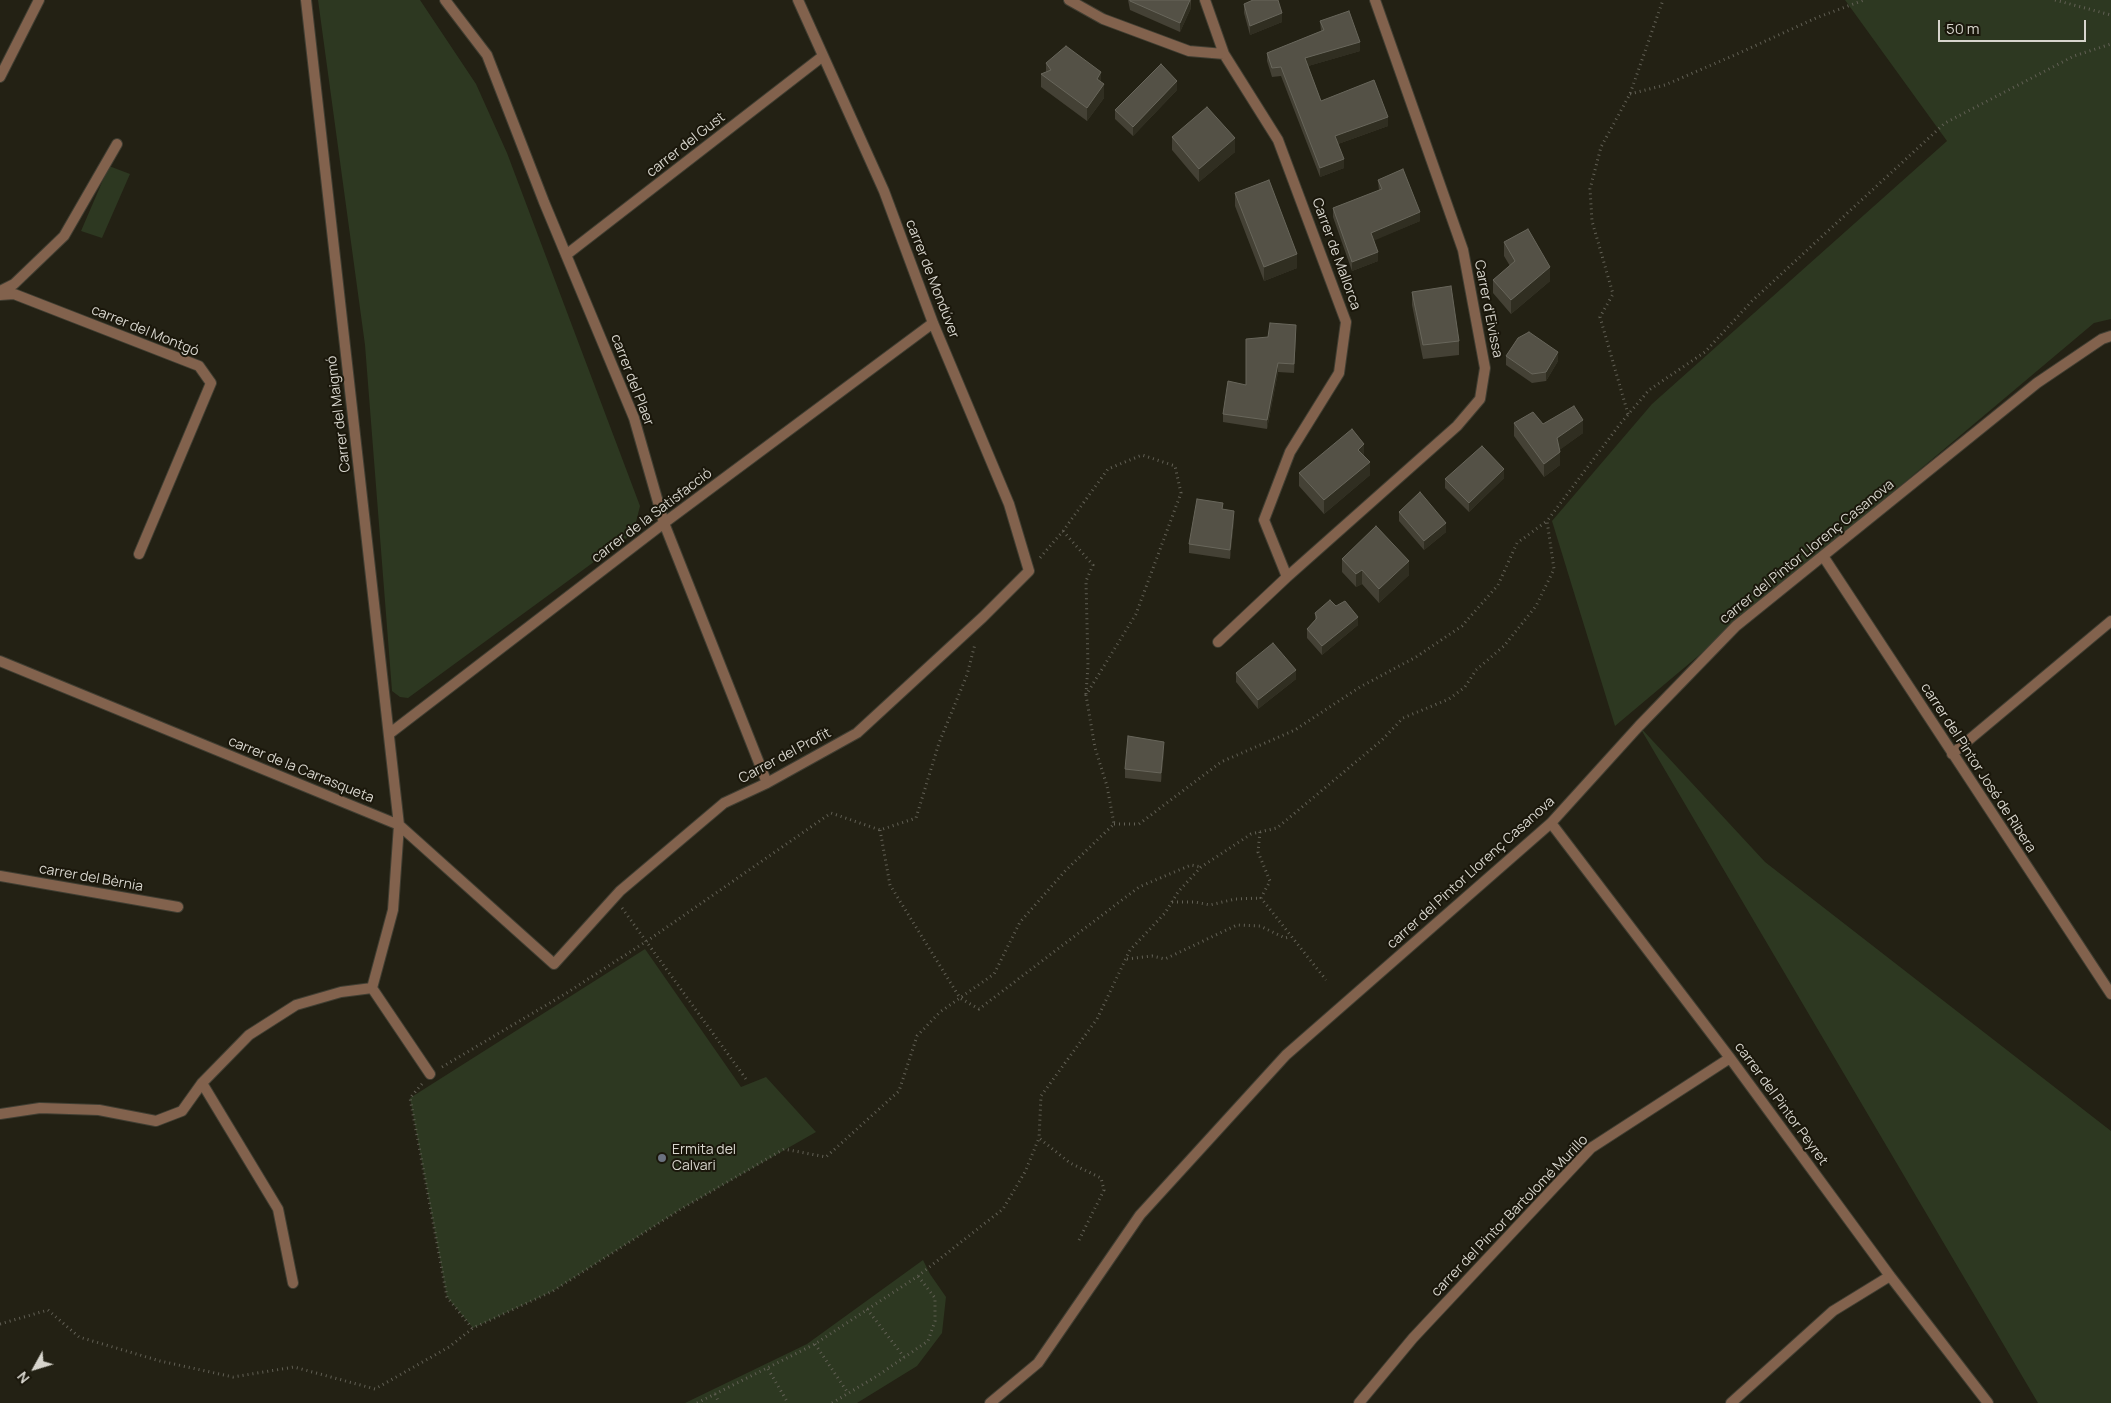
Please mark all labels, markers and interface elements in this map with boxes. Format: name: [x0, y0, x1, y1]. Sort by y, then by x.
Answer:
scale bar: [1941, 10, 2088, 42]
text: 50 m: [1946, 18, 1980, 39]
street label: carrer del Gust: [643, 109, 729, 181]
street label: Carrer de Mallorca: [1308, 196, 1364, 312]
street label: carrer de Mondúver: [902, 217, 962, 341]
street label: Carrer d'Eivissa: [1470, 259, 1506, 359]
street label: carrer del Montgó: [89, 302, 201, 360]
street label: carrer del Plaer: [607, 332, 657, 428]
street label: Carrer del Maigmó: [324, 355, 354, 473]
street label: carrer de la Satisfacció: [588, 465, 716, 567]
street label: carrer del Pintor Llorenç Casanova: [1716, 476, 1898, 628]
street label: carrer del Pintor José de Ribera: [1917, 680, 2039, 856]
street label: Carrer del Profit: [736, 725, 834, 787]
street label: carrer de la Carrasqueta: [226, 733, 376, 807]
street label: carrer del Pintor Llorenç Casanova: [1384, 793, 1558, 953]
street label: carrer del Bèrnia: [38, 861, 144, 895]
street label: carrer del Pintor Peyret: [1731, 1039, 1831, 1169]
street label: carrer del Pintor Bartolomé Murillo: [1428, 1132, 1592, 1300]
place label: Ermita del Calvari: [672, 1142, 736, 1174]
marker: Ermita del Calvari: [656, 1152, 668, 1164]
north arrow: [10, 1343, 60, 1393]
text: N: [12, 1368, 34, 1388]

